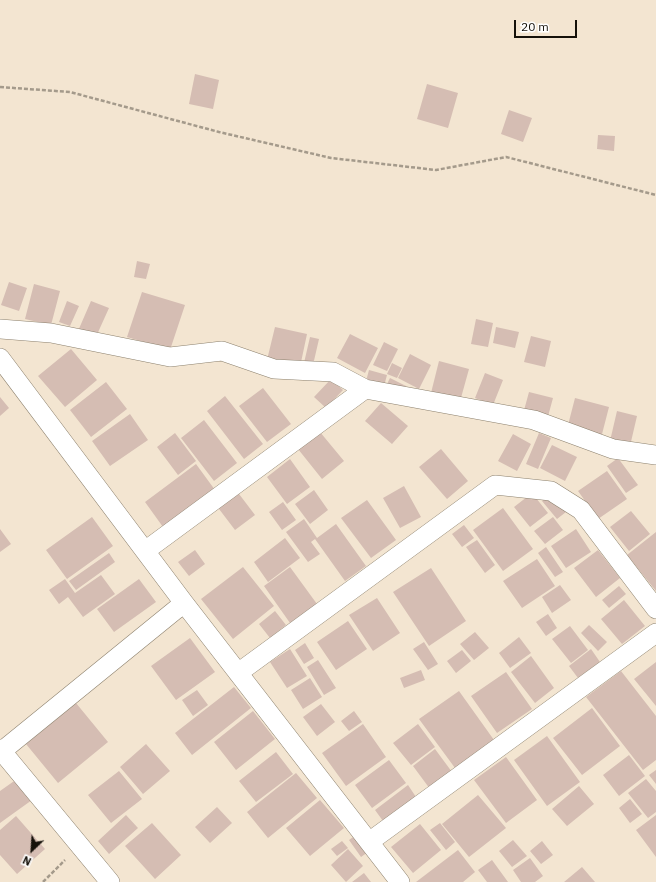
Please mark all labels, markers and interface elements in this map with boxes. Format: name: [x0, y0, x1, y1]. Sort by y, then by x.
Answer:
scale bar: [516, 12, 579, 38]
text: 20 m: [521, 19, 549, 34]
north arrow: [12, 830, 52, 870]
text: N: [20, 853, 33, 869]

